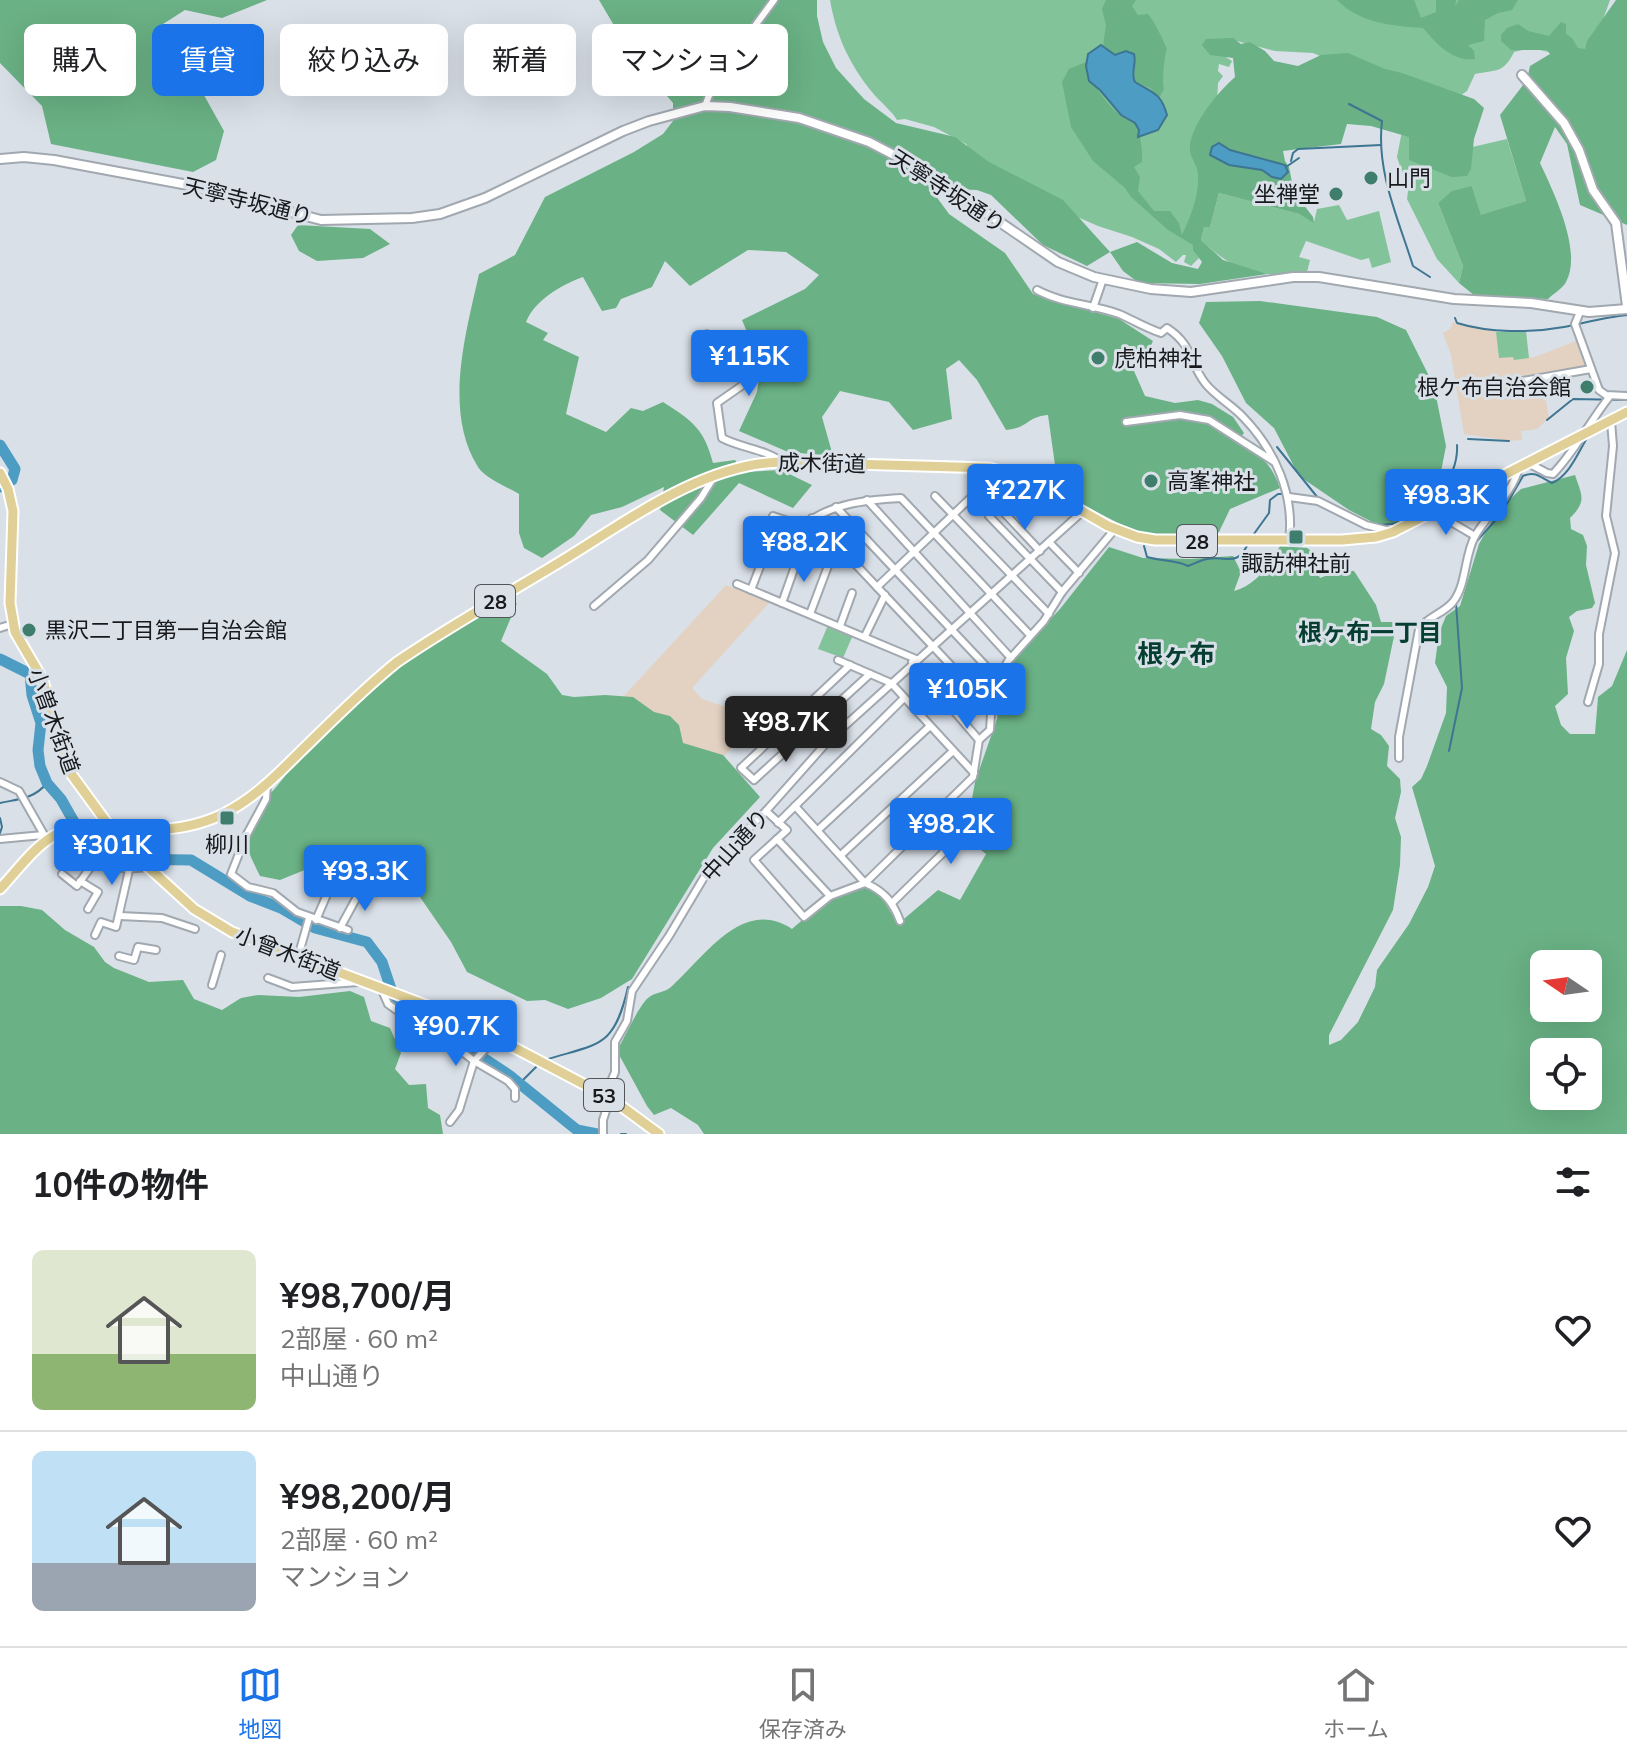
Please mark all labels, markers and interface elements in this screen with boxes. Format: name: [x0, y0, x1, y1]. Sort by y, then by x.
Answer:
chip: 購入: [24, 24, 136, 96]
chip: 賃貸: [152, 24, 264, 96]
chip: 絞り込み: [280, 24, 448, 96]
chip: 新着: [464, 24, 576, 96]
chip: マンション: [592, 24, 788, 96]
street label: 天寧寺坂通り: [885, 143, 1011, 239]
place label: 山門: [1387, 164, 1431, 192]
marker: 山門: [1362, 169, 1380, 187]
street label: 天寧寺坂通り: [181, 171, 315, 231]
place label: 坐禅堂: [1254, 180, 1320, 208]
marker: 坐禅堂: [1327, 185, 1345, 203]
pin: ¥115K: [693, 330, 805, 398]
text: ¥115K: [709, 339, 789, 372]
place label: 虎柏神社: [1114, 344, 1202, 372]
marker: 虎柏神社: [1089, 349, 1107, 367]
place label: 根ケ布自治会館: [1417, 373, 1571, 401]
marker: 根ケ布自治会館: [1578, 378, 1596, 396]
street label: 成木街道: [778, 448, 866, 478]
pin: ¥227K: [969, 464, 1081, 532]
place label: 高峯神社: [1167, 467, 1255, 495]
pin: ¥98.3K: [1381, 469, 1511, 537]
marker: 高峯神社: [1142, 472, 1160, 490]
text: ¥227K: [985, 473, 1065, 506]
text: ¥98.3K: [1403, 478, 1489, 511]
pin: ¥88.2K: [739, 516, 869, 584]
text: ¥88.2K: [761, 525, 847, 558]
road number: 28: [1177, 525, 1217, 557]
marker: 諏訪神社前: [1287, 528, 1305, 546]
place label: 諏訪神社前: [1241, 549, 1351, 577]
road number: 28: [475, 585, 515, 617]
place label: 黒沢二丁目第一自治会館: [45, 616, 287, 644]
district label: 根ヶ布一丁目: [1298, 617, 1442, 647]
marker: 黒沢二丁目第一自治会館: [20, 621, 38, 639]
district label: 根ヶ布: [1137, 637, 1215, 670]
pin: ¥105K: [911, 663, 1023, 731]
street label: 小曽木街道: [22, 665, 86, 777]
text: ¥105K: [927, 672, 1007, 705]
pin: ¥98.7K: [721, 696, 851, 764]
text: ¥98.7K: [743, 705, 829, 738]
pin: ¥98.2K: [886, 798, 1016, 866]
street label: 中山通り: [695, 803, 775, 887]
text: ¥98.2K: [908, 807, 994, 840]
marker: 柳川: [218, 809, 236, 827]
pin: ¥301K: [56, 819, 168, 887]
text: ¥301K: [72, 828, 152, 861]
place label: 柳川: [205, 830, 249, 858]
pin: ¥93.3K: [300, 845, 430, 913]
text: ¥93.3K: [322, 854, 408, 887]
street label: 小曾木街道: [232, 920, 344, 986]
north arrow: [1530, 950, 1602, 1022]
map controls: [1530, 950, 1602, 1110]
pin: ¥90.7K: [391, 1000, 521, 1068]
text: ¥90.7K: [413, 1009, 499, 1042]
button: locate: [1530, 1038, 1602, 1110]
road number: 53: [584, 1079, 624, 1111]
icon: filters: [1551, 1160, 1595, 1204]
text: 10件の物件: [32, 1163, 209, 1206]
text: ¥98,700/月: [280, 1274, 456, 1317]
icon: home: [96, 1282, 192, 1378]
icon: heart: [1551, 1308, 1595, 1352]
text: 2部屋 · 60 m²: [280, 1322, 438, 1355]
text: 中山通り: [280, 1359, 384, 1392]
text: ¥98,200/月: [280, 1475, 456, 1518]
icon: home: [96, 1483, 192, 1579]
icon: heart: [1551, 1509, 1595, 1553]
text: 2部屋 · 60 m²: [280, 1523, 438, 1556]
text: マンション: [280, 1560, 410, 1593]
tab: 地図: [238, 1663, 282, 1743]
tab: 保存済み: [759, 1663, 847, 1743]
tab: ホーム: [1323, 1663, 1389, 1743]

